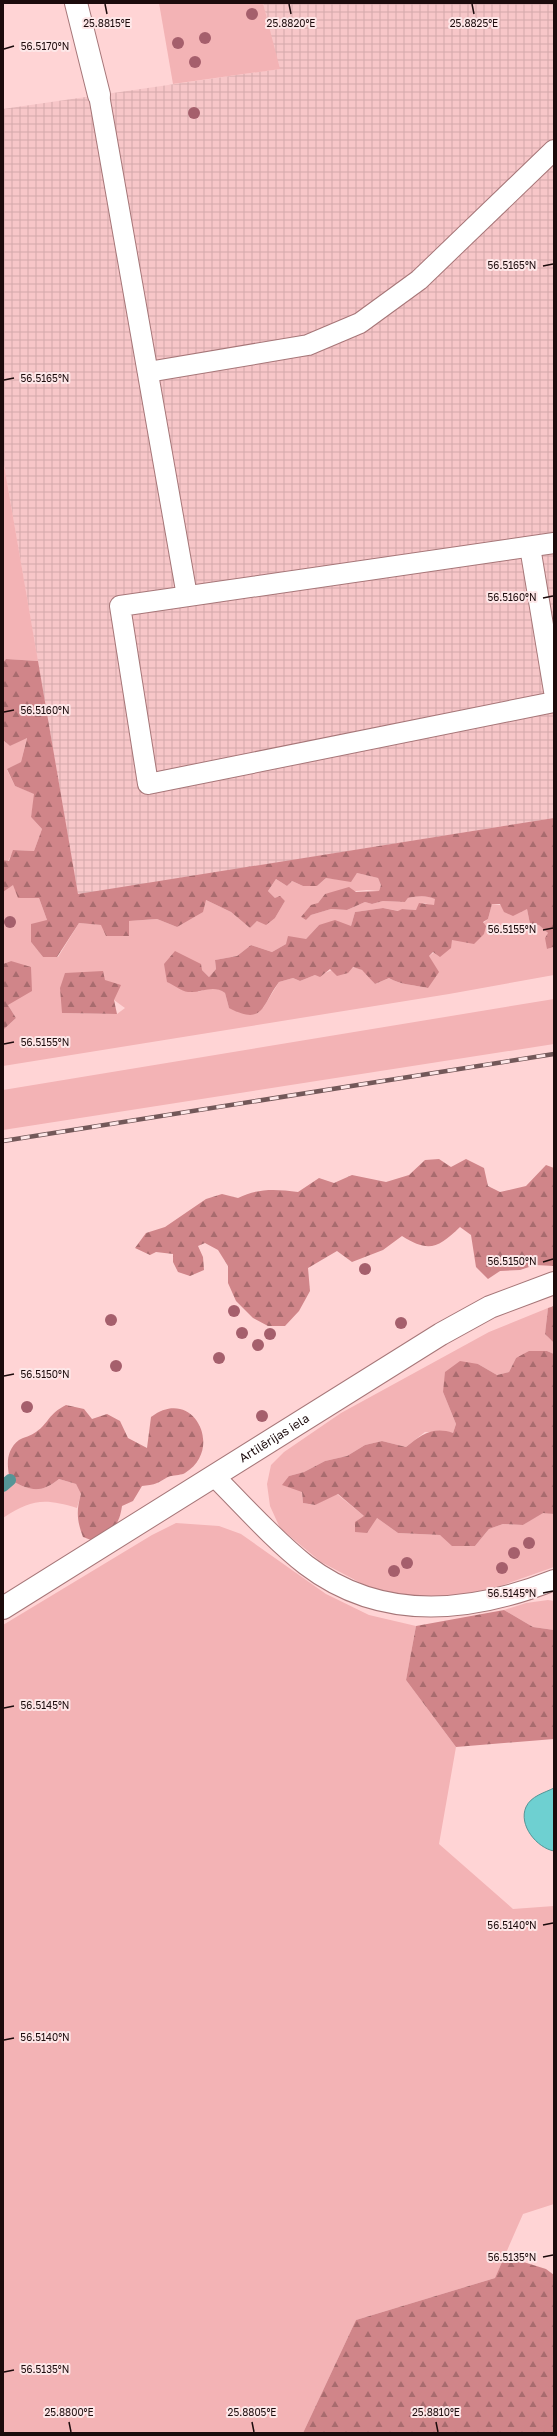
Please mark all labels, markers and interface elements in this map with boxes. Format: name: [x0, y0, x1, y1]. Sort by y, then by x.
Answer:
text: 25.8815°E: [83, 17, 131, 29]
text: 25.8820°E: [267, 17, 315, 29]
text: 25.8825°E: [450, 17, 498, 29]
text: 56.5170°N: [21, 40, 69, 52]
text: 56.5165°N: [488, 259, 536, 271]
text: 56.5165°N: [21, 372, 69, 384]
text: 56.5160°N: [487, 591, 537, 603]
text: 56.5160°N: [20, 704, 70, 716]
text: 56.5155°N: [488, 923, 536, 935]
text: 56.5155°N: [21, 1036, 69, 1048]
text: 56.5150°N: [488, 1255, 537, 1267]
text: 56.5150°N: [21, 1368, 70, 1380]
street label: Artilērijas iela: [236, 1410, 312, 1465]
text: 56.5145°N: [488, 1587, 536, 1599]
text: 56.5145°N: [21, 1699, 69, 1711]
text: 56.5140°N: [487, 1919, 537, 1931]
text: 56.5140°N: [20, 2031, 70, 2043]
text: 56.5135°N: [488, 2251, 536, 2263]
text: 56.5135°N: [21, 2363, 69, 2375]
text: 25.8800°E: [44, 2406, 94, 2418]
text: 25.8805°E: [228, 2406, 276, 2418]
text: 25.8810°E: [412, 2406, 460, 2418]

